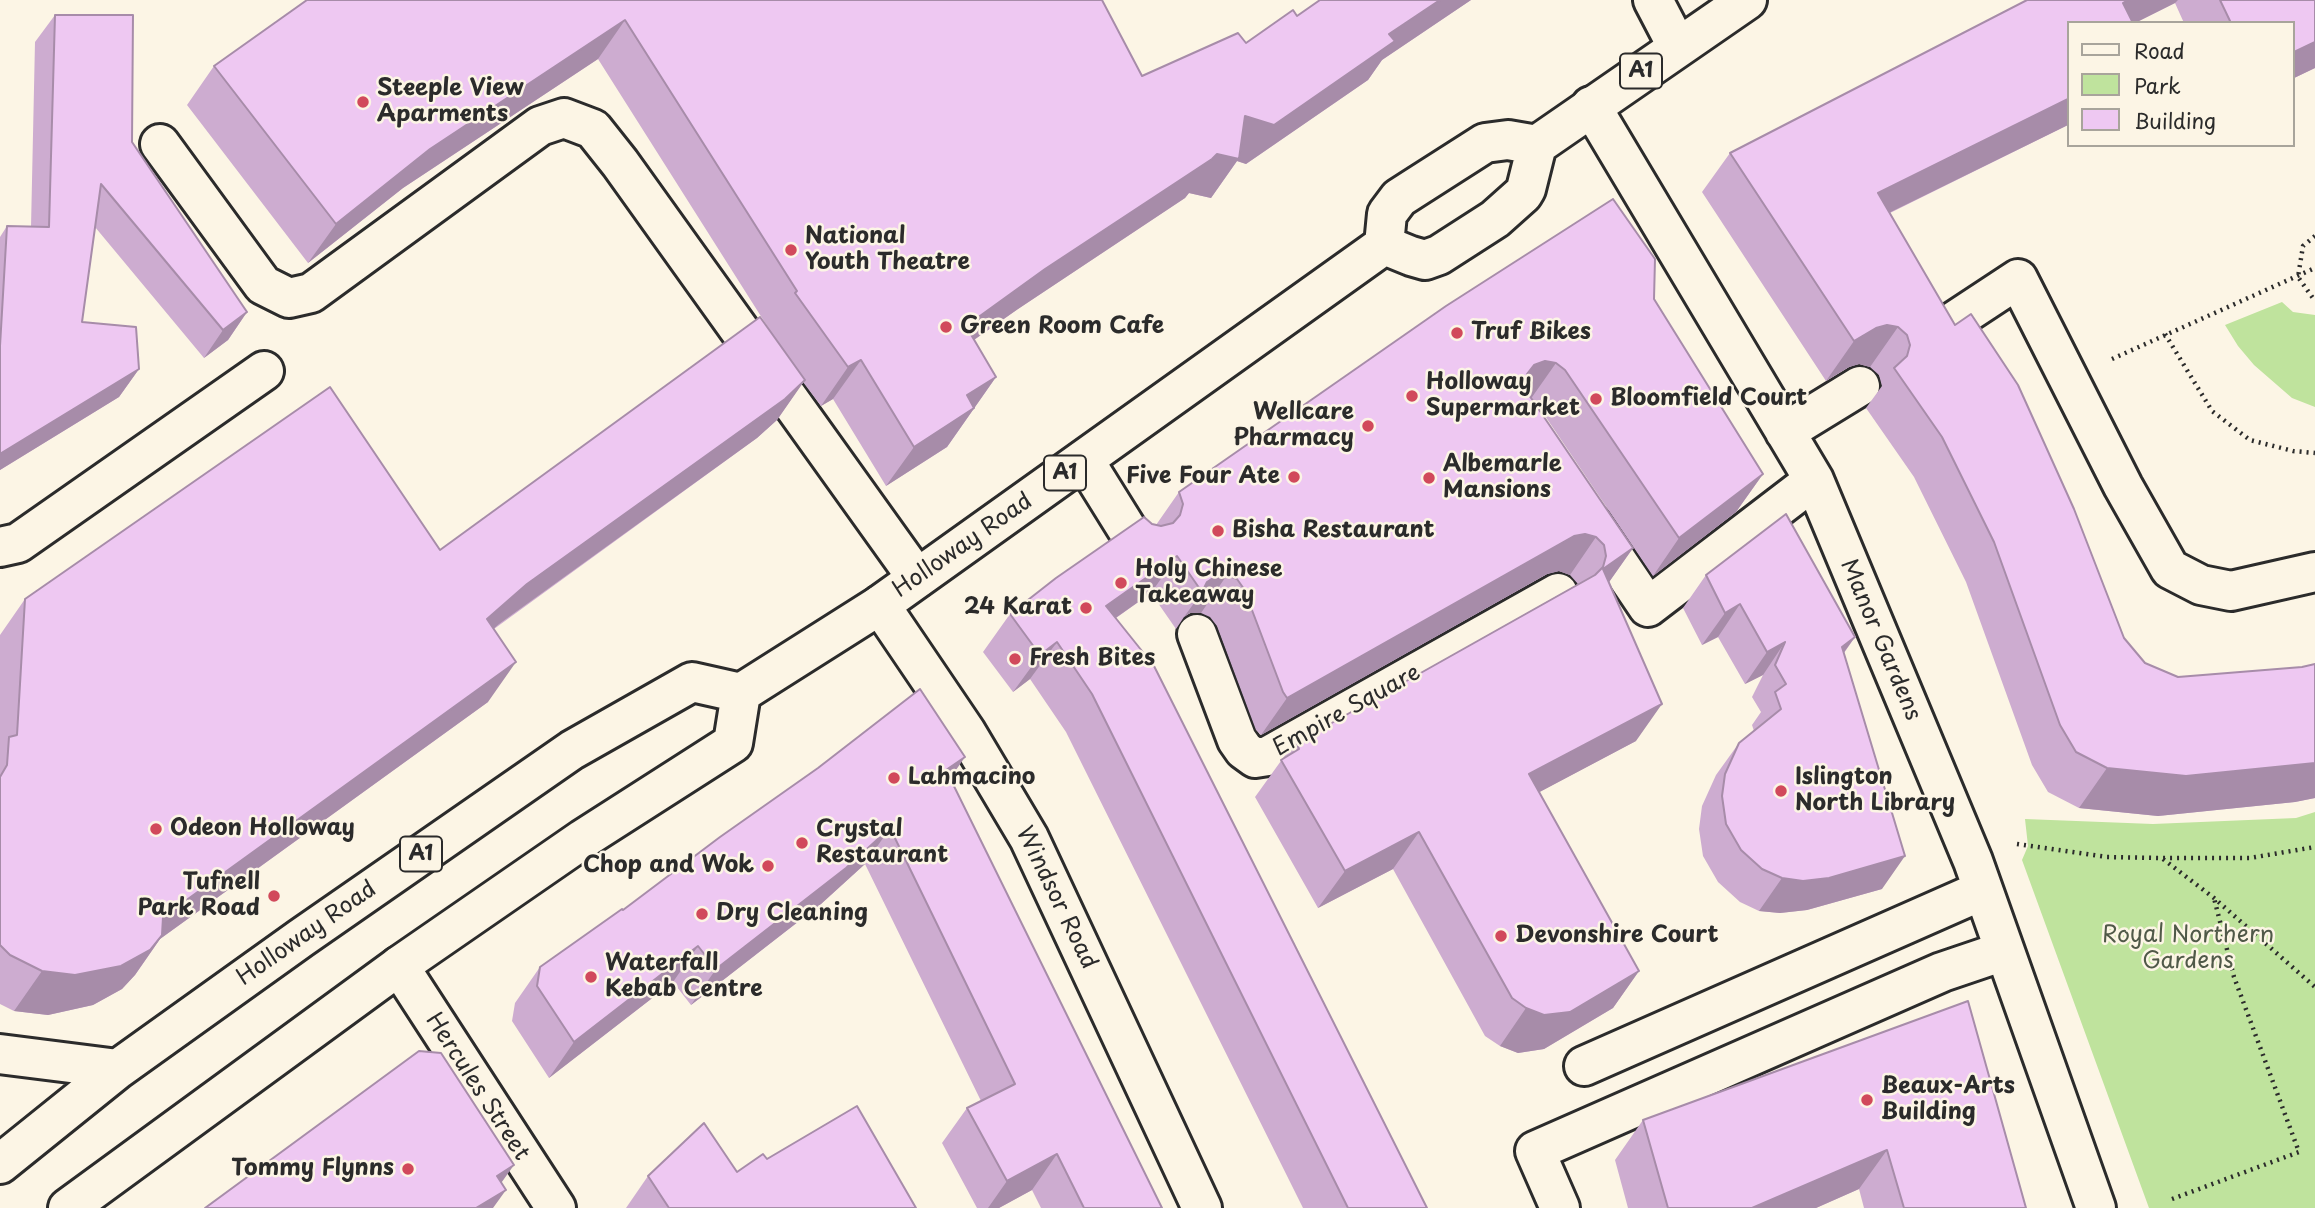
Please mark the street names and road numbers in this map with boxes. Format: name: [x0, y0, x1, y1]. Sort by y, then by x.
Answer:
road number: A1: [1620, 54, 1662, 88]
road number: A1: [1044, 456, 1086, 490]
street label: Holloway Road: [888, 488, 1038, 604]
street label: Manor Gardens: [1834, 555, 1926, 725]
street label: Empire Square: [1269, 659, 1425, 763]
street label: Windsor Road: [1010, 822, 1102, 974]
road number: A1: [400, 836, 442, 872]
street label: Holloway Road: [232, 876, 382, 992]
street label: Hercules Street: [419, 1008, 535, 1166]

